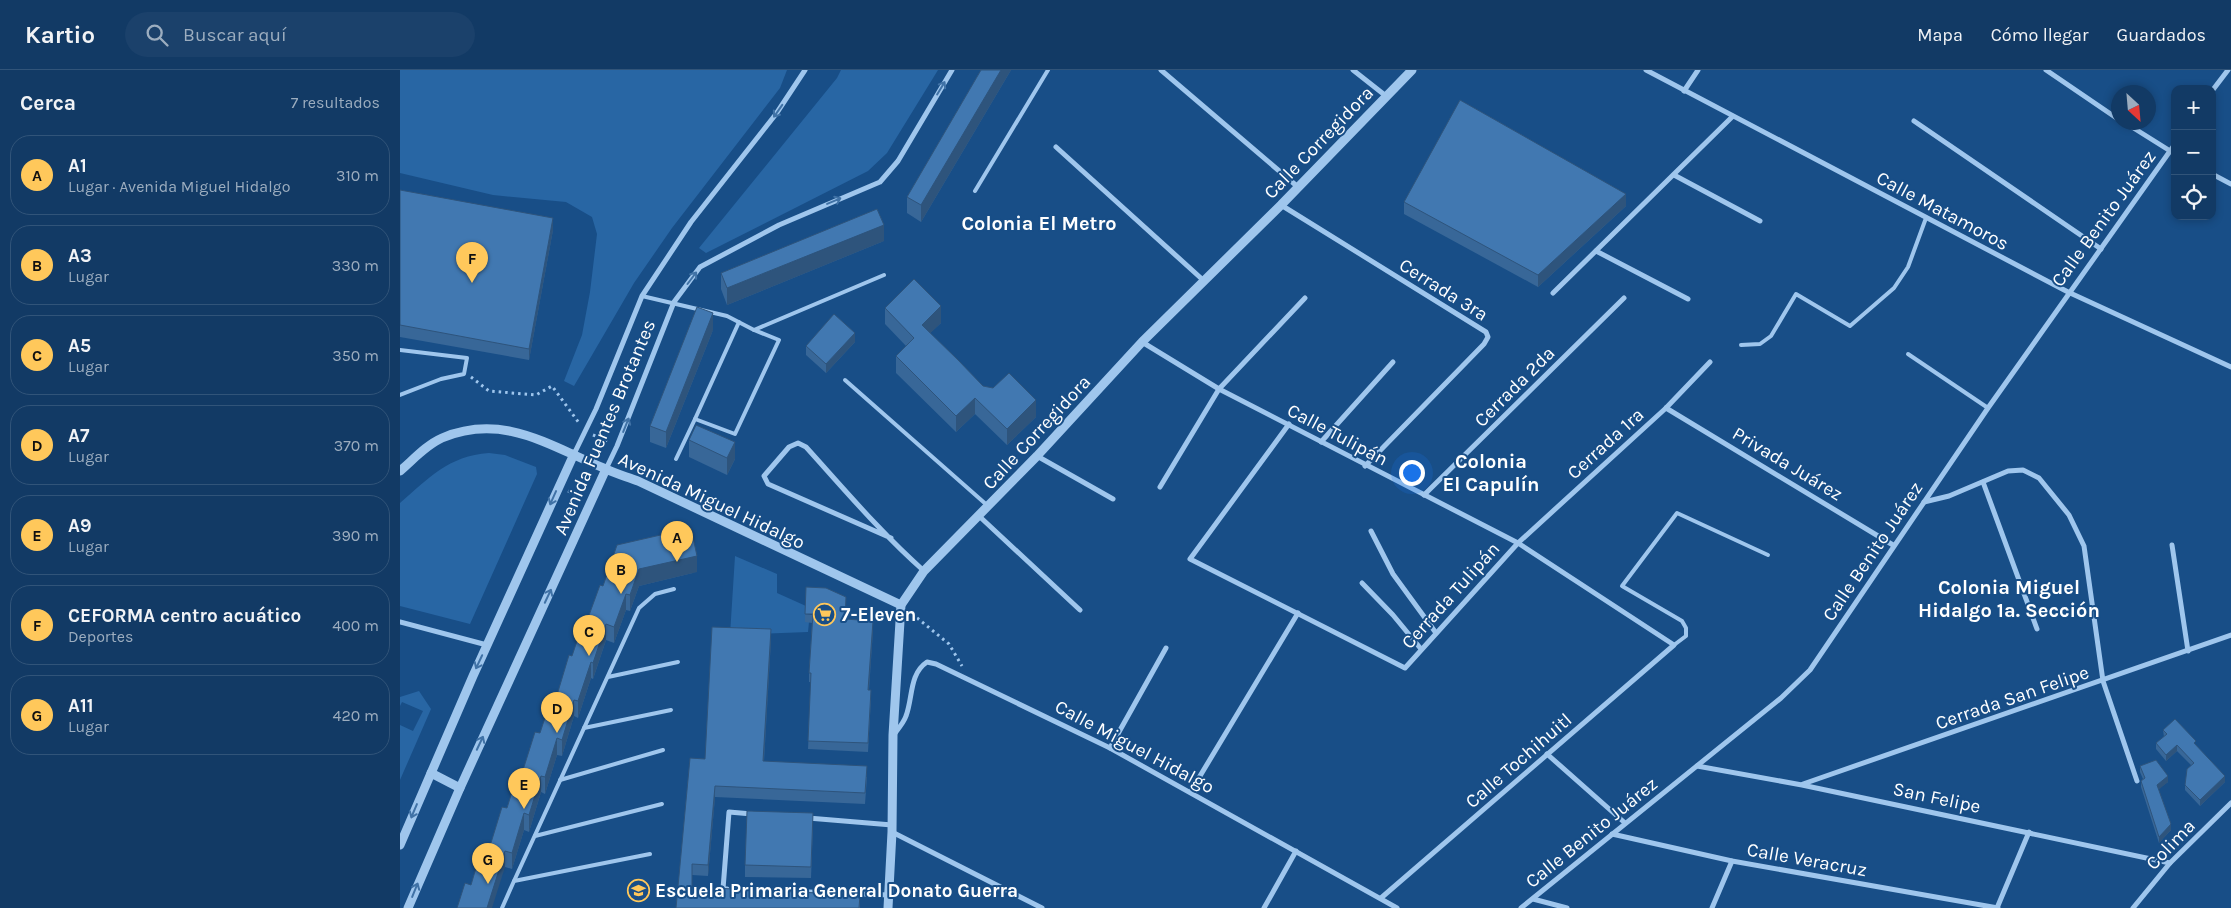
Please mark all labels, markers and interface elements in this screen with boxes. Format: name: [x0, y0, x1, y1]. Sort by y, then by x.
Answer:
search box: [125, 12, 475, 57]
text: Kartio: [25, 21, 95, 49]
icon: search: [143, 21, 171, 49]
text: Buscar aquí: [183, 24, 287, 46]
text: Mapa: [1917, 24, 1963, 46]
text: Cómo llegar: [1991, 24, 2089, 46]
text: Guardados: [2117, 24, 2206, 46]
one-way arrow: [937, 81, 947, 95]
street label: Calle Corregidora: [1259, 82, 1378, 204]
north arrow: [2111, 85, 2156, 130]
map controls: [2171, 85, 2216, 220]
button: +: [2171, 85, 2216, 130]
text: Cerca: [20, 91, 76, 115]
text: 7 resultados: [291, 93, 380, 112]
one-way arrow: [773, 104, 783, 118]
button: −: [2171, 130, 2216, 175]
street label: Calle Benito Juárez: [2047, 146, 2161, 291]
text: A1: [68, 155, 87, 177]
text: A: [32, 166, 42, 185]
text: 310 m: [336, 166, 379, 185]
street label: Calle Matamoros: [1873, 167, 2012, 255]
button: locate: [2171, 175, 2216, 220]
text: Lugar · Avenida Miguel Hidalgo: [68, 177, 290, 196]
one-way arrow: [826, 196, 841, 206]
district label: Colonia El Metro: [961, 212, 1117, 235]
pin: F: [456, 242, 488, 283]
text: A3: [68, 245, 92, 267]
street label: Cerrada 3ra: [1395, 254, 1492, 326]
text: B: [32, 256, 42, 275]
text: 330 m: [332, 256, 379, 275]
text: Lugar: [68, 267, 109, 286]
one-way arrow: [687, 272, 698, 285]
street label: Avenida Fuentes Brotantes: [550, 316, 660, 538]
text: A5: [68, 335, 91, 357]
street label: Cerrada 2da: [1470, 342, 1559, 431]
text: C: [32, 346, 42, 365]
text: 350 m: [332, 346, 379, 365]
text: Lugar: [68, 357, 109, 376]
street label: Calle Corregidora: [978, 371, 1095, 494]
street label: Calle Tulipán: [1283, 399, 1392, 471]
street label: Cerrada 1ra: [1563, 404, 1648, 484]
one-way arrow: [621, 418, 631, 433]
street label: Privada Juárez: [1728, 422, 1847, 505]
text: A7: [68, 425, 89, 447]
text: D: [32, 436, 42, 455]
text: 370 m: [334, 436, 379, 455]
text: Lugar: [68, 447, 109, 466]
street label: Avenida Miguel Hidalgo: [615, 447, 809, 553]
district label: Colonia El Capulín: [1442, 450, 1540, 496]
your location: [1399, 460, 1425, 486]
street label: Calle Benito Juárez: [1818, 478, 1928, 625]
one-way arrow: [548, 490, 558, 505]
text: A9: [68, 515, 91, 537]
pin: A: [661, 521, 693, 562]
text: E: [32, 526, 42, 545]
text: 390 m: [332, 526, 379, 545]
text: Lugar: [68, 537, 109, 556]
street label: Cerrada Tulipán: [1397, 538, 1504, 653]
pin: B: [605, 553, 637, 594]
district label: Colonia Miguel Hidalgo 1a. Sección: [1918, 576, 2100, 622]
one-way arrow: [544, 589, 553, 604]
supermarket icon: 7-Eleven: [813, 602, 837, 626]
place label: 7-Eleven: [841, 604, 916, 626]
text: CEFORMA centro acuático: [68, 605, 301, 627]
pin: C: [573, 615, 605, 656]
text: F: [33, 616, 41, 635]
text: 400 m: [332, 616, 379, 635]
text: Deportes: [68, 627, 133, 646]
one-way arrow: [474, 654, 484, 669]
street label: Cerrada San Felipe: [1933, 661, 2092, 735]
pin: D: [541, 692, 573, 733]
text: A11: [68, 695, 93, 717]
street label: Calle Miguel Hidalgo: [1051, 696, 1218, 798]
text: G: [32, 706, 42, 725]
text: 420 m: [333, 706, 379, 725]
street label: Calle Tochihuitl: [1461, 709, 1576, 813]
text: Lugar: [68, 717, 109, 736]
one-way arrow: [476, 736, 486, 751]
pin: E: [508, 768, 540, 809]
street label: Calle Benito Juárez: [1521, 773, 1662, 893]
street label: San Felipe: [1891, 778, 1983, 818]
one-way arrow: [409, 803, 419, 818]
street label: Colima: [2142, 815, 2200, 874]
street label: Calle Veracruz: [1745, 839, 1869, 881]
pin: G: [472, 843, 504, 884]
school or university icon: Escuela Primaria General Donato Guerra: [627, 878, 651, 902]
place label: Escuela Primaria General Donato Guerra: [655, 880, 1018, 902]
one-way arrow: [411, 883, 420, 898]

